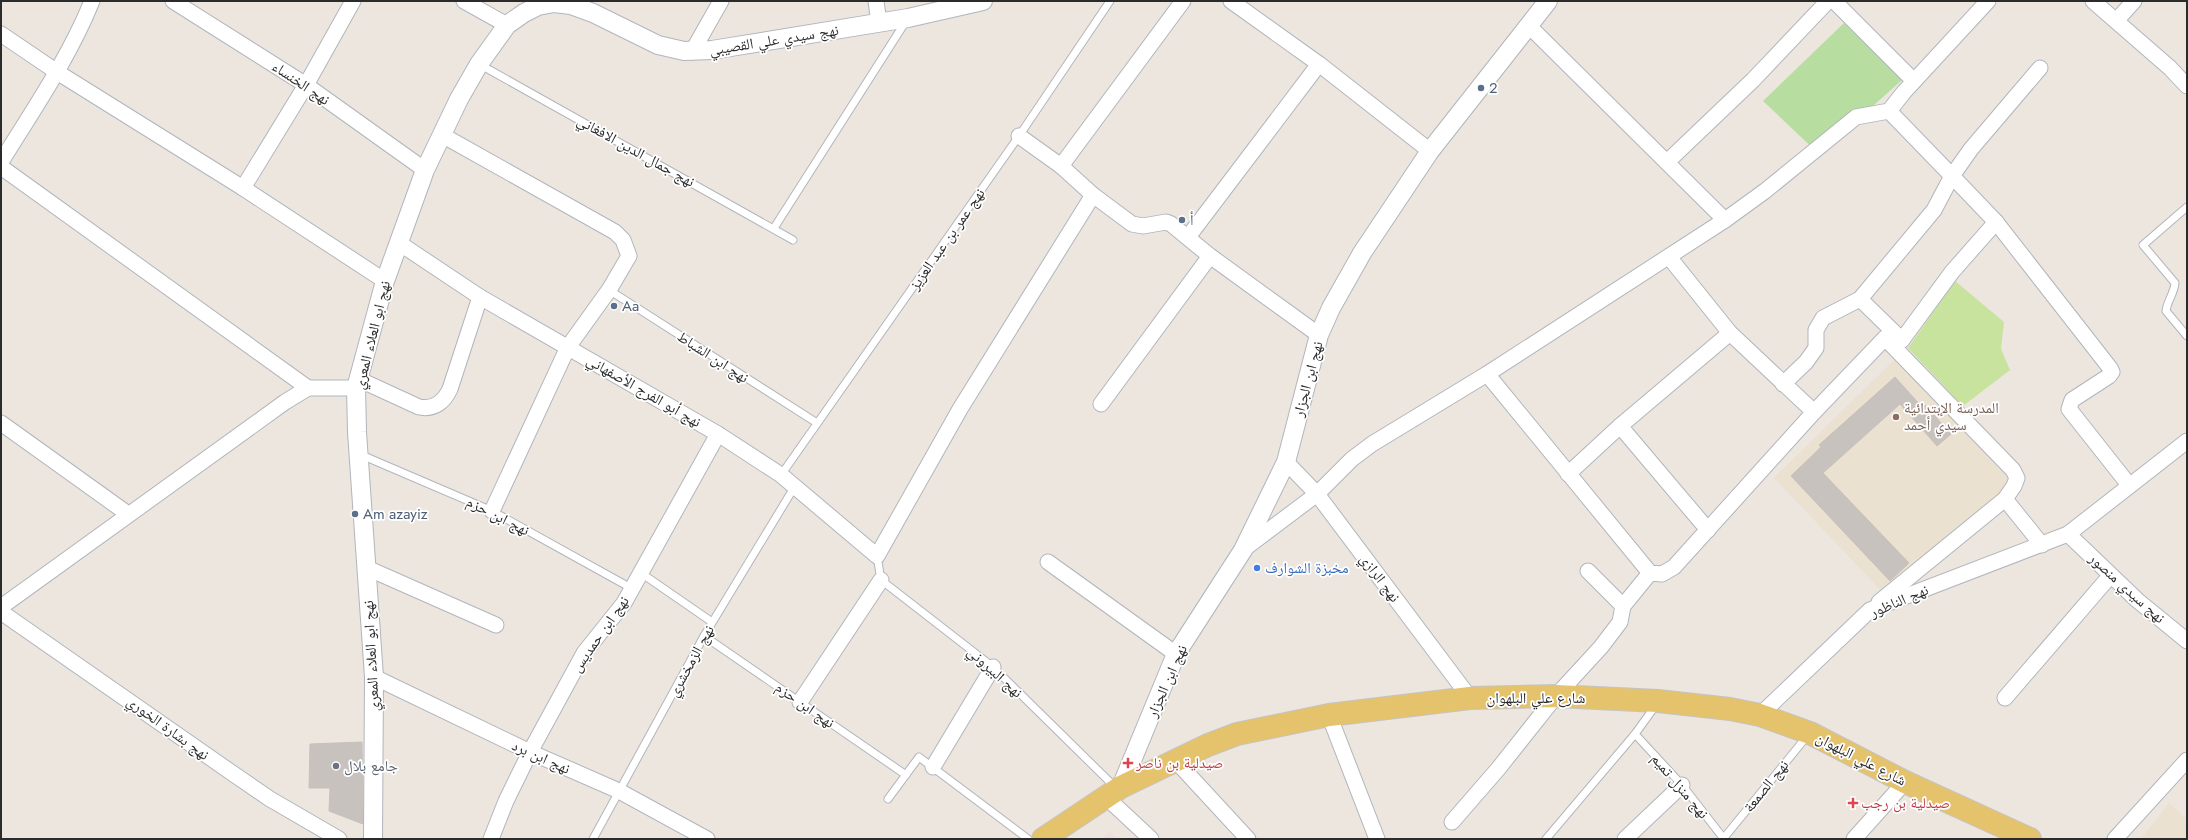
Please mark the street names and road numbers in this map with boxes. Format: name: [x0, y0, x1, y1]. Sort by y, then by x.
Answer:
street label: نهج سيدي علي القصيبي: [708, 19, 840, 62]
street label: نهج الخنساء: [268, 55, 334, 111]
street label: نهج جمال الدين الافغاني: [573, 109, 699, 193]
street label: نهج عمر بن عبد العزيز: [903, 184, 990, 295]
street label: نهج ابو العلاء المعري: [348, 278, 397, 392]
street label: نهج ابن الشباط: [673, 326, 753, 388]
street label: نهج ابن الجزار: [1287, 339, 1329, 420]
street label: نهج أبو الفرج الأصفهاني: [582, 349, 705, 433]
street label: نهج ابن حزم: [463, 491, 533, 541]
street label: نهج سيدي منصور: [2083, 547, 2170, 629]
street label: نهج الرازي: [1354, 549, 1406, 607]
street label: نهج الناظور: [1865, 579, 1932, 624]
street label: نهج ابن حمديس: [566, 591, 634, 677]
street label: نهج ابو العلاء المعري: [357, 600, 386, 712]
street label: نهج الزمخشري: [662, 621, 721, 701]
street label: نهج البيروني: [962, 641, 1028, 704]
street label: نهج ابن الجزار: [1141, 641, 1193, 722]
street label: نهج ابن حزم: [771, 676, 839, 734]
street label: شارع علي البلهوان: [1487, 687, 1586, 710]
street label: نهج بشارة الخوري: [122, 690, 214, 766]
street label: شارع علي البلهوان: [1812, 727, 1910, 792]
street label: نهج ابن برد: [508, 734, 574, 780]
street label: نهج منزل تميم: [1646, 748, 1714, 824]
street label: نهج الصمعة: [1738, 755, 1794, 817]

